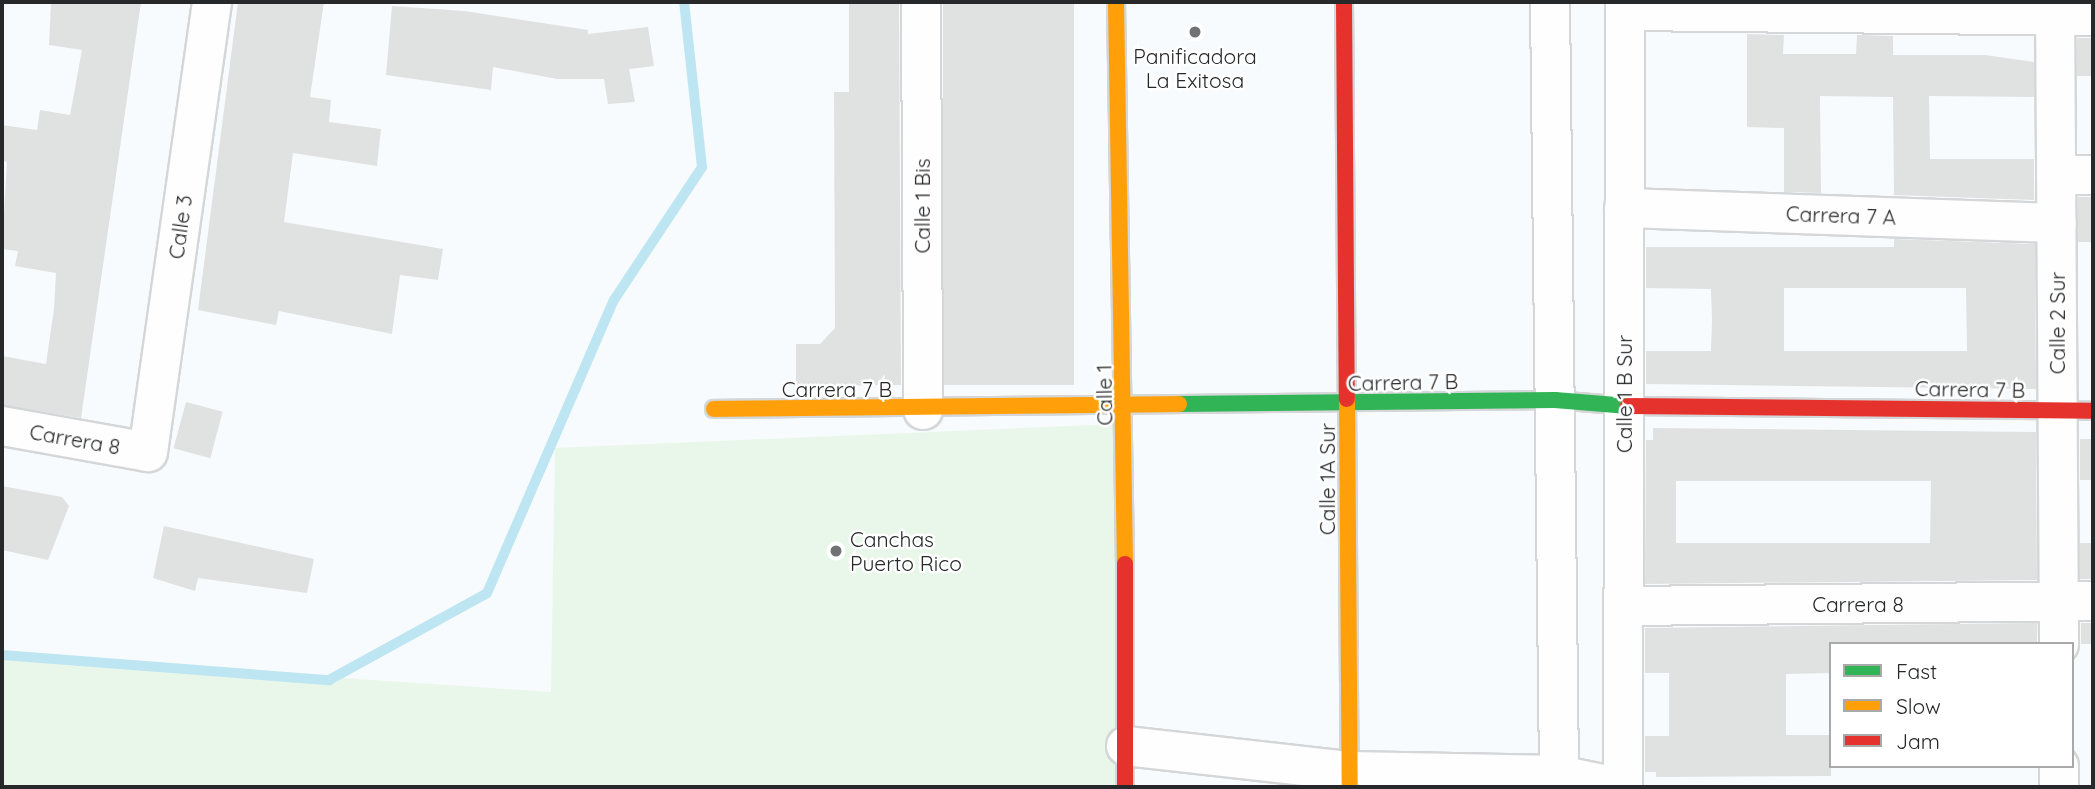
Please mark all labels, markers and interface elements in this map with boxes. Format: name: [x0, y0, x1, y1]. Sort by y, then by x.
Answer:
marker: Panificadora La Exitosa: [1187, 24, 1203, 40]
place label: Panificadora La Exitosa: [1133, 43, 1257, 93]
street label: Calle 1 Bis: [909, 158, 935, 254]
street label: Calle 3: [163, 193, 197, 261]
street label: Carrera 7 A: [1785, 200, 1897, 230]
street label: Calle 2 Sur: [2044, 272, 2070, 374]
street label: Calle 1 B Sur: [1611, 335, 1637, 453]
street label: Calle 1: [1091, 364, 1117, 426]
street label: Carrera 7 B: [1348, 368, 1458, 396]
street label: Carrera 7 B: [1915, 375, 2025, 403]
street label: Carrera 7 B: [782, 376, 892, 402]
street label: Carrera 8: [28, 419, 122, 459]
street label: Calle 1A Sur: [1314, 423, 1340, 535]
place label: Canchas Puerto Rico: [850, 526, 962, 576]
marker: Canchas Puerto Rico: [828, 543, 844, 559]
street label: Carrera 8: [1812, 591, 1904, 617]
legend: [1829, 642, 2074, 768]
text: Fast: [1896, 658, 1937, 684]
text: Slow: [1896, 693, 1941, 719]
text: Jam: [1896, 728, 1940, 754]

